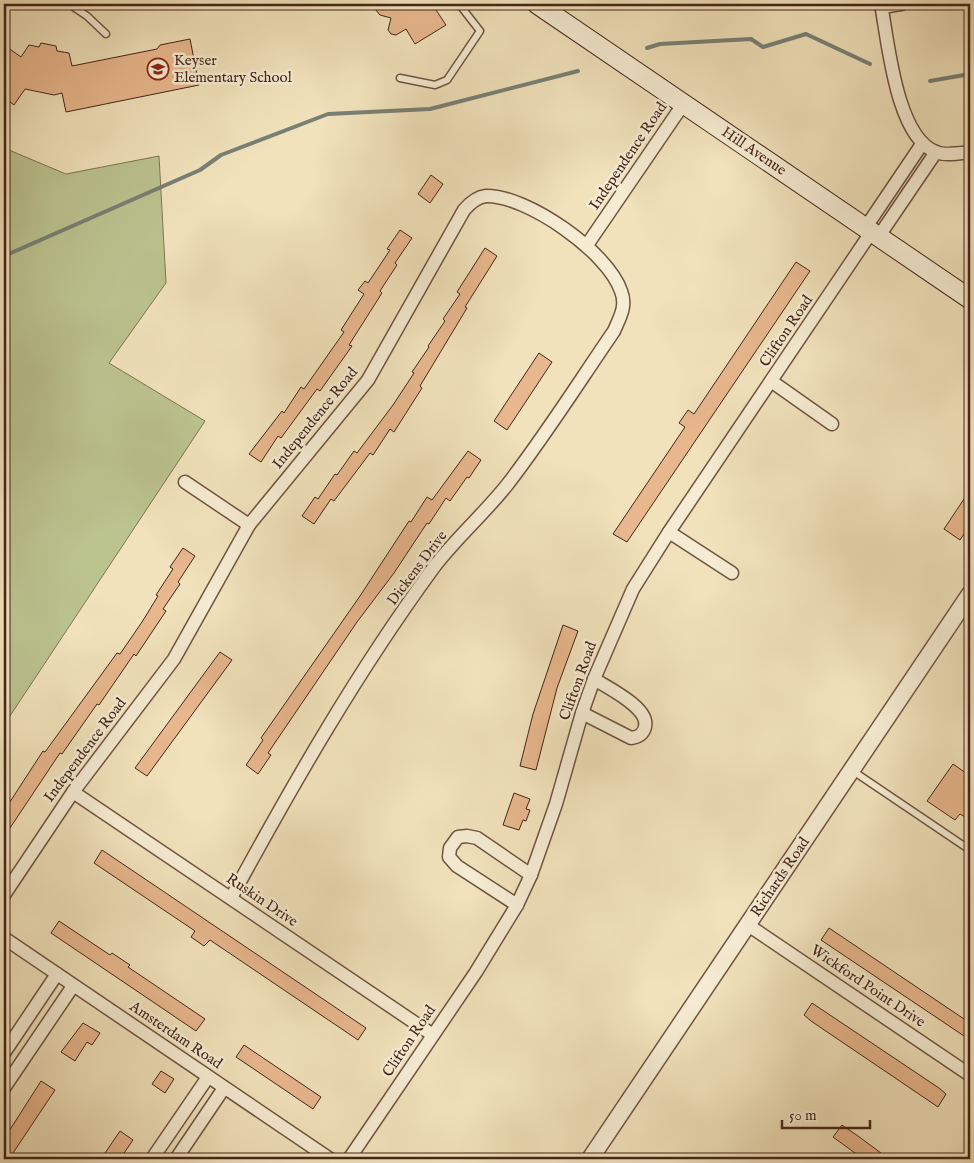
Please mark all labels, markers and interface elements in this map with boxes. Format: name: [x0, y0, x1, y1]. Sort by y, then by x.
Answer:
place label: Keyser Elementary School: [174, 51, 293, 87]
school or university icon: Keyser Elementary School: [146, 57, 170, 81]
street label: Independence Road: [585, 98, 672, 213]
street label: Hill Avenue: [718, 122, 790, 180]
street label: Clifton Road: [755, 291, 818, 371]
street label: Independence Road: [268, 362, 363, 473]
street label: Dickens Drive: [383, 527, 451, 609]
street label: Clifton Road: [555, 638, 601, 723]
street label: Independence Road: [40, 693, 131, 806]
street label: Richards Road: [746, 833, 814, 921]
street label: Ruskin Drive: [222, 869, 302, 931]
street label: Wickford Point Drive: [807, 940, 929, 1032]
street label: Amsterdam Road: [125, 996, 227, 1074]
street label: Clifton Road: [378, 1001, 441, 1081]
scale bar: [782, 1098, 869, 1130]
text: 50 m: [789, 1106, 817, 1125]

